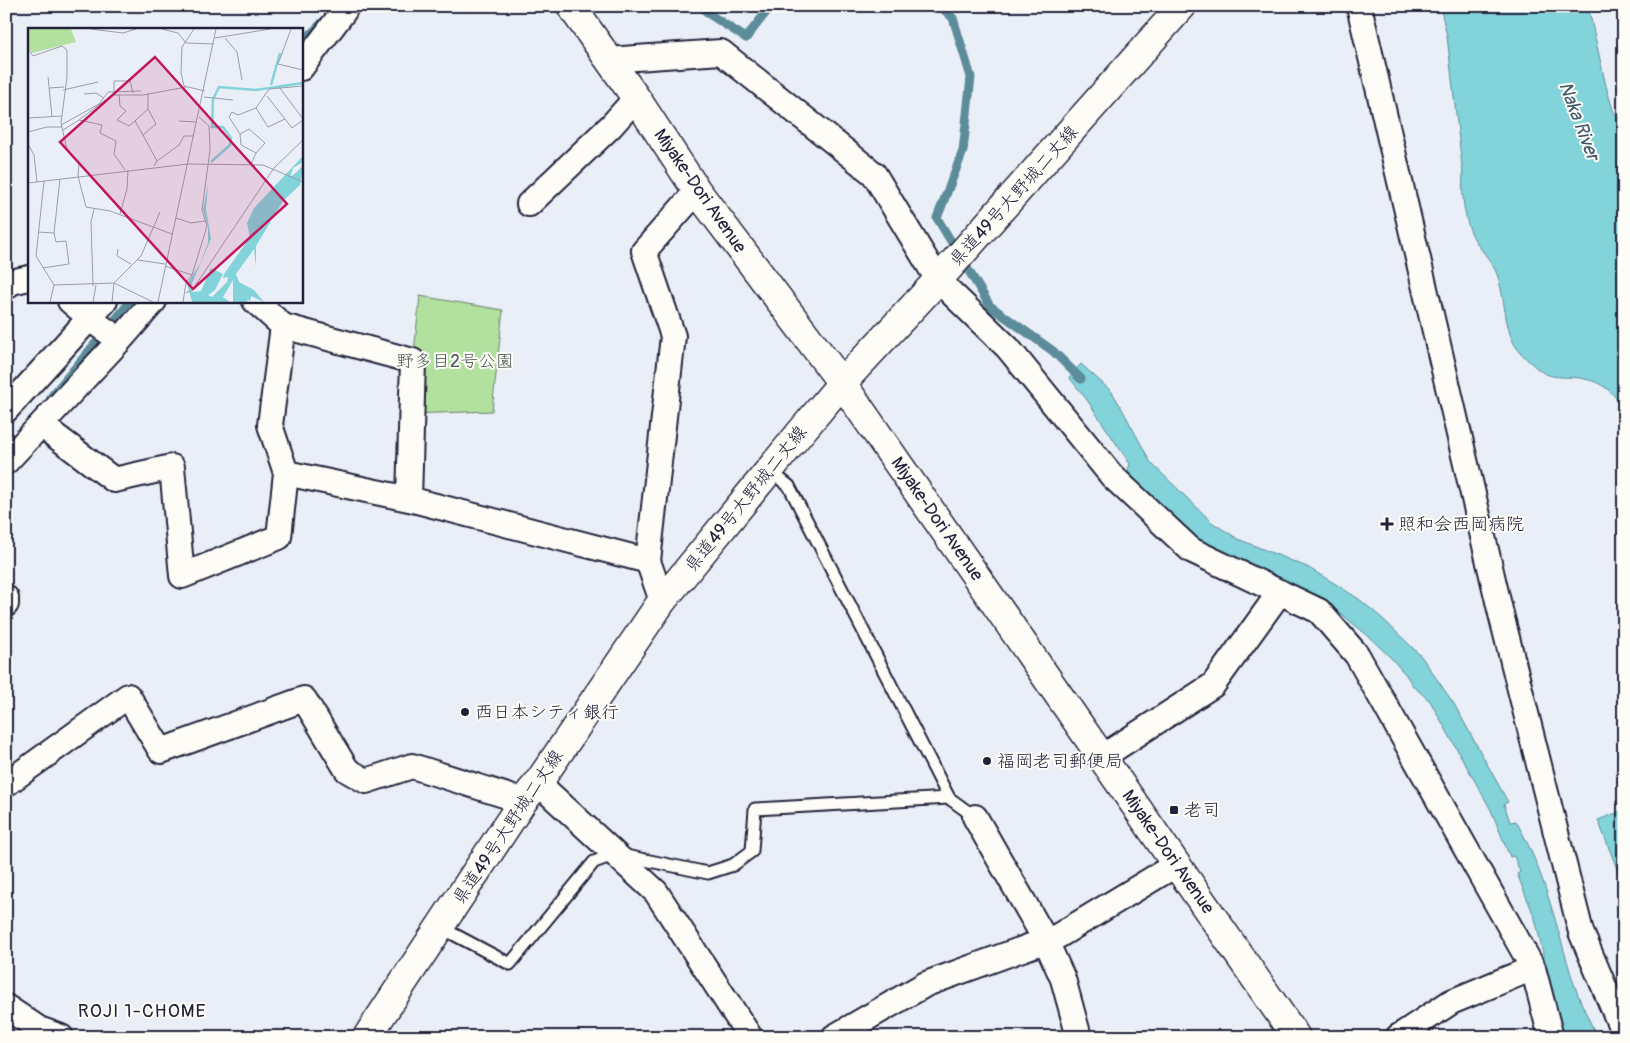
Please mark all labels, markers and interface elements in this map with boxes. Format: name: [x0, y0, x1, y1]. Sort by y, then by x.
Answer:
inset map: [28, 28, 302, 302]
water label: Naka River: [1553, 78, 1606, 166]
street label: 県道49号大野城二丈線: [945, 121, 1083, 271]
street label: Miyake-Dori Avenue: [649, 125, 751, 258]
park label: 野多目2号公園: [396, 350, 514, 373]
street label: 県道49号大野城二丈線: [680, 421, 812, 577]
street label: Miyake-Dori Avenue: [886, 453, 988, 586]
place label: 照和会西岡病院: [1398, 513, 1524, 536]
marker: 照和会西岡病院: [1380, 517, 1394, 531]
place label: 西日本シティ銀行: [475, 701, 619, 724]
marker: 西日本シティ銀行: [459, 706, 471, 718]
street label: 県道49号大野城二丈線: [448, 745, 568, 909]
place label: 福岡老司郵便局: [997, 750, 1123, 773]
marker: 福岡老司郵便局: [981, 755, 993, 767]
street label: Miyake-Dori Avenue: [1117, 786, 1219, 919]
place label: 老司: [1184, 799, 1220, 822]
marker: 老司: [1168, 804, 1180, 816]
district label: ROJI 1-CHOME: [78, 999, 206, 1023]

